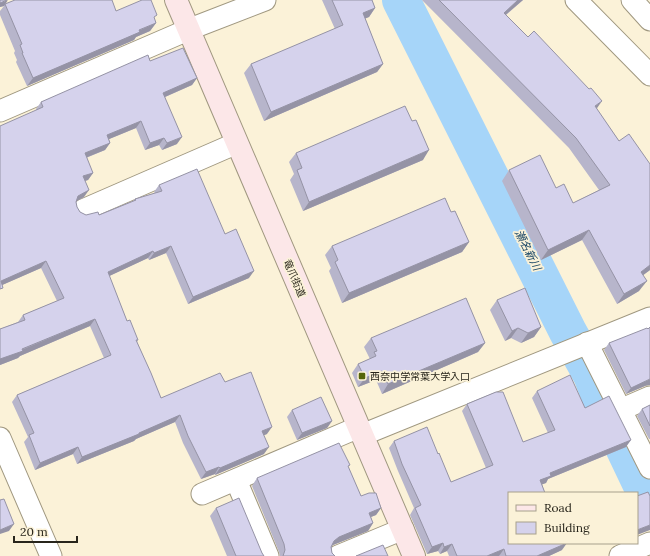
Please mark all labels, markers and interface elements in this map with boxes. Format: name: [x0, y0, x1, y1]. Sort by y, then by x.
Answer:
water label: 瀬名新川: [512, 227, 545, 274]
street label: 竜爪街道: [281, 257, 308, 299]
place label: 西奈中学常葉大学入口: [370, 370, 470, 383]
marker: 西奈中学常葉大学入口: [357, 371, 367, 381]
legend: [508, 492, 638, 544]
text: Road: [544, 500, 572, 515]
scale bar: [14, 518, 77, 544]
text: Building: [544, 520, 590, 535]
text: 20 m: [20, 524, 48, 539]

